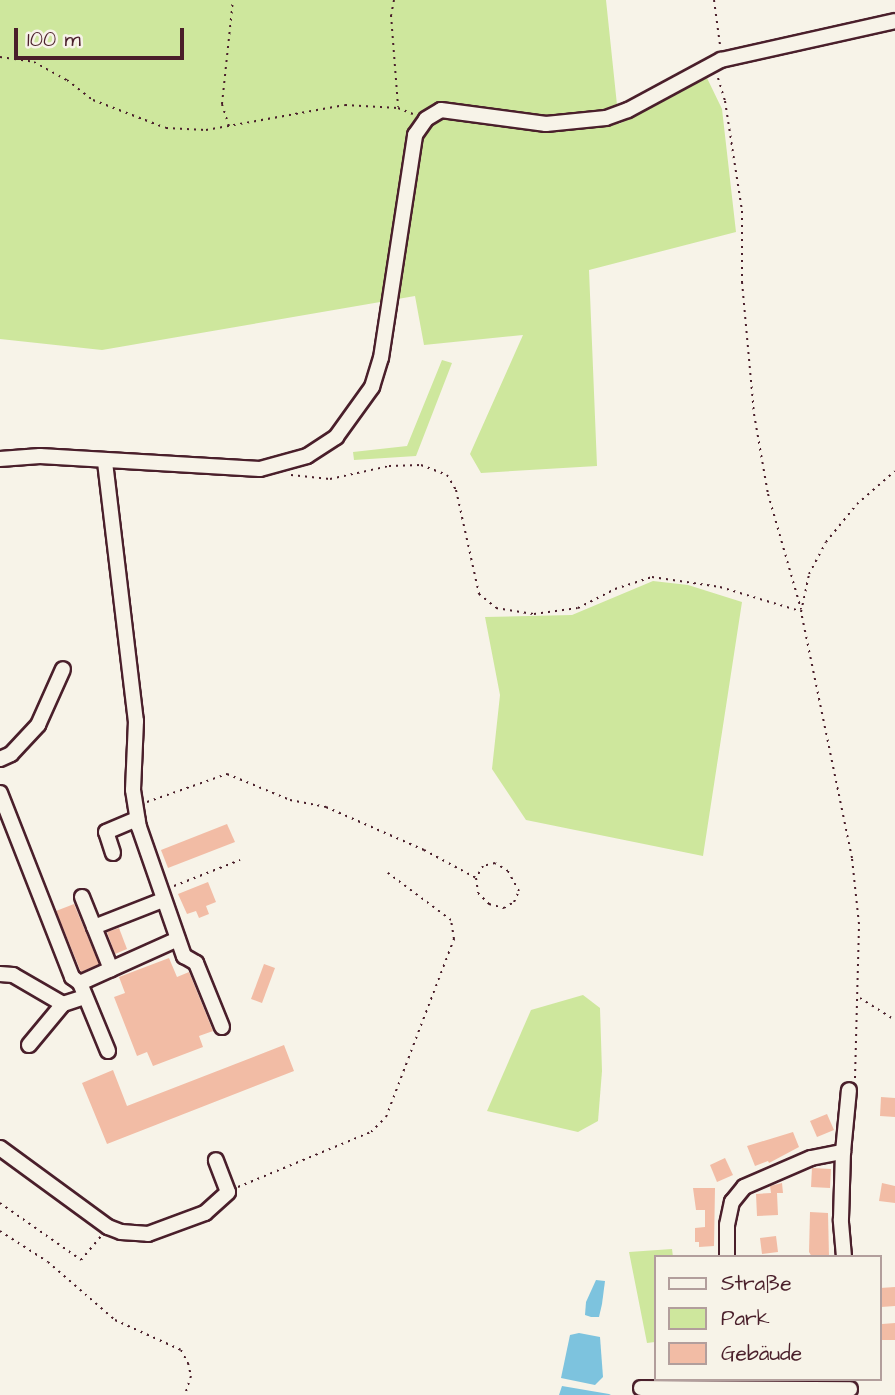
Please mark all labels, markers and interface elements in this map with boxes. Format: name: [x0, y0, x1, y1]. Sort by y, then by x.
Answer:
scale bar: [18, 14, 187, 58]
text: 100 m: [27, 25, 81, 54]
legend: [654, 1255, 881, 1381]
text: Straße: [721, 1269, 792, 1298]
text: Park: [721, 1304, 770, 1333]
text: Gebäude: [721, 1339, 802, 1368]

